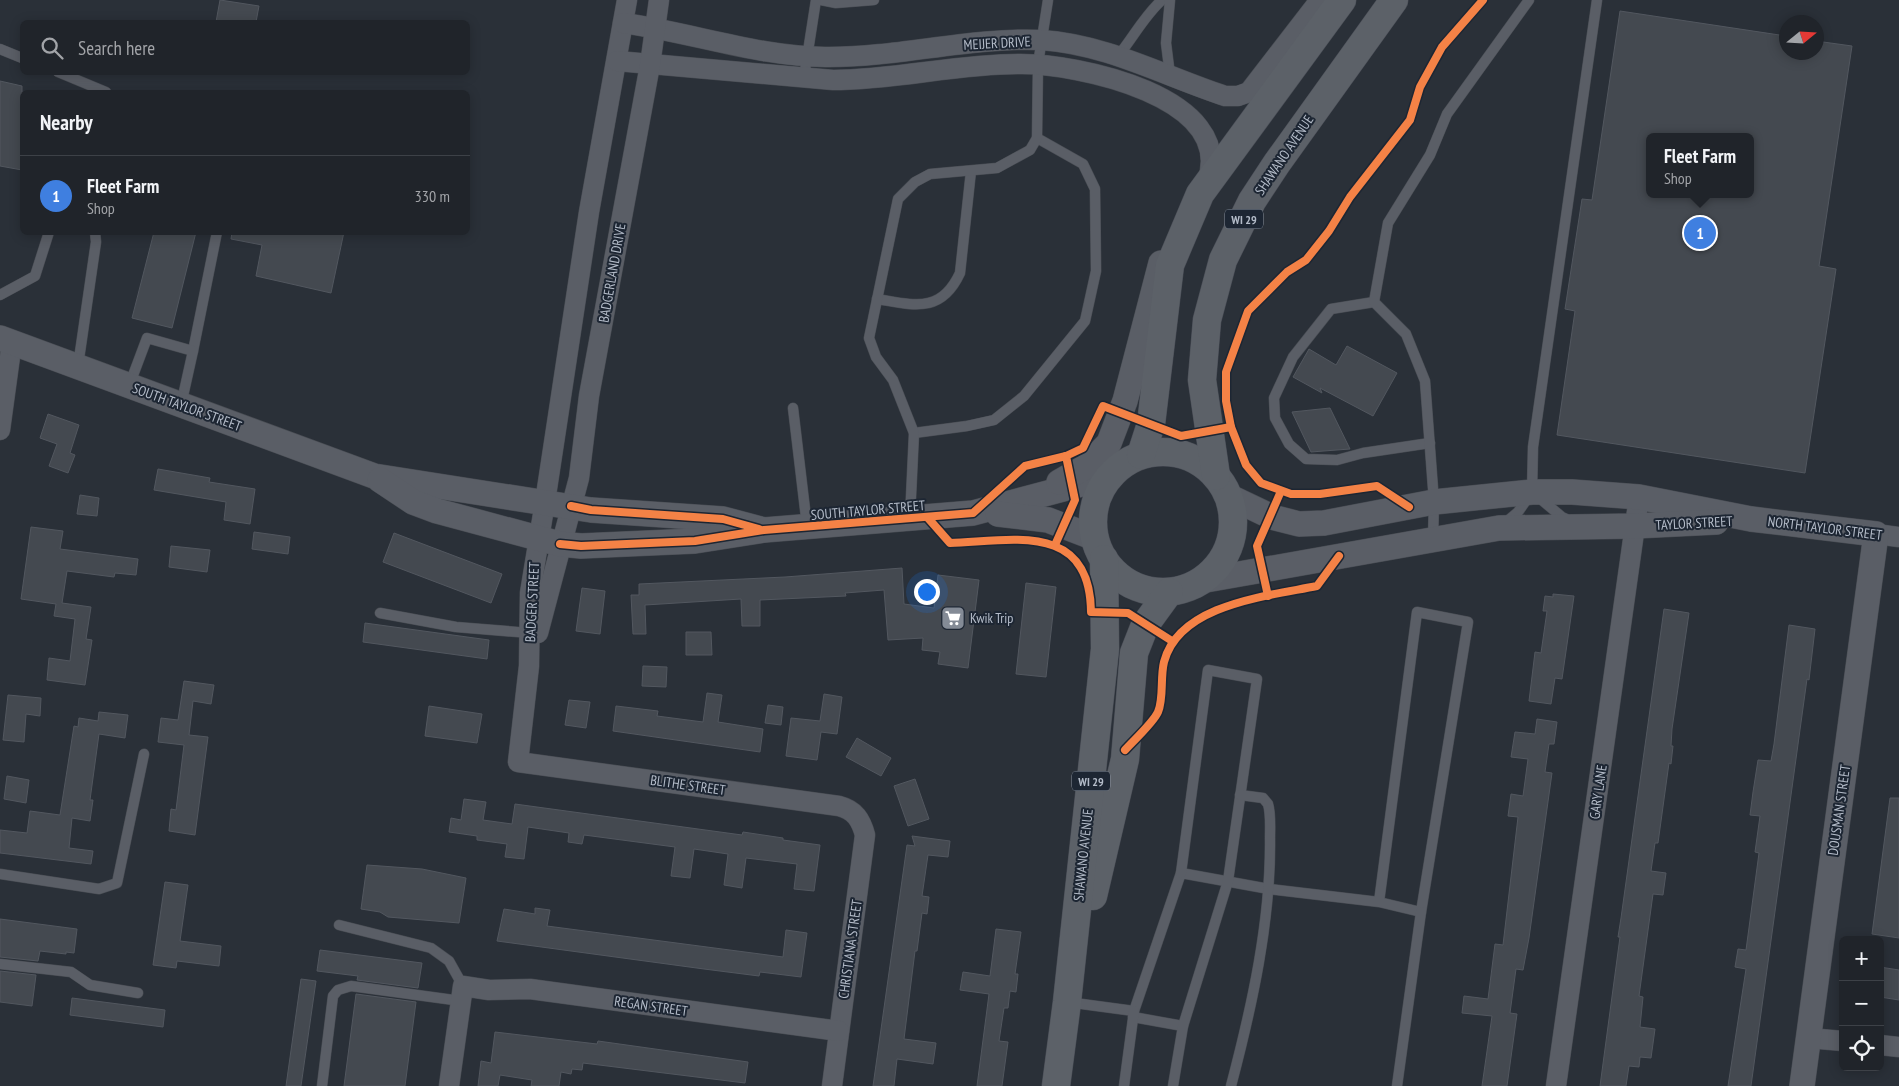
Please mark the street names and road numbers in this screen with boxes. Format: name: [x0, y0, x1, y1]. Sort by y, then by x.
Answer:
street label: MEIJER DRIVE: [963, 32, 1031, 54]
street label: SHAWANO AVENUE: [1251, 112, 1317, 198]
road number: WI 29: [1225, 210, 1263, 228]
street label: BADGERLAND DRIVE: [594, 222, 630, 324]
street label: SOUTH TAYLOR STREET: [130, 379, 245, 435]
street label: SOUTH TAYLOR STREET: [810, 496, 927, 524]
street label: TAYLOR STREET: [1655, 512, 1734, 534]
street label: NORTH TAYLOR STREET: [1767, 512, 1884, 544]
street label: BADGER STREET: [521, 561, 543, 643]
street label: DOUSMAN STREET: [1824, 763, 1854, 857]
street label: GARY LANE: [1585, 764, 1611, 820]
street label: BLITHE STREET: [649, 771, 727, 799]
road number: WI 29: [1072, 771, 1110, 790]
street label: SHAWANO AVENUE: [1069, 808, 1097, 902]
street label: CHRISTIANA STREET: [834, 898, 866, 1000]
street label: REGAN STREET: [613, 992, 690, 1020]

